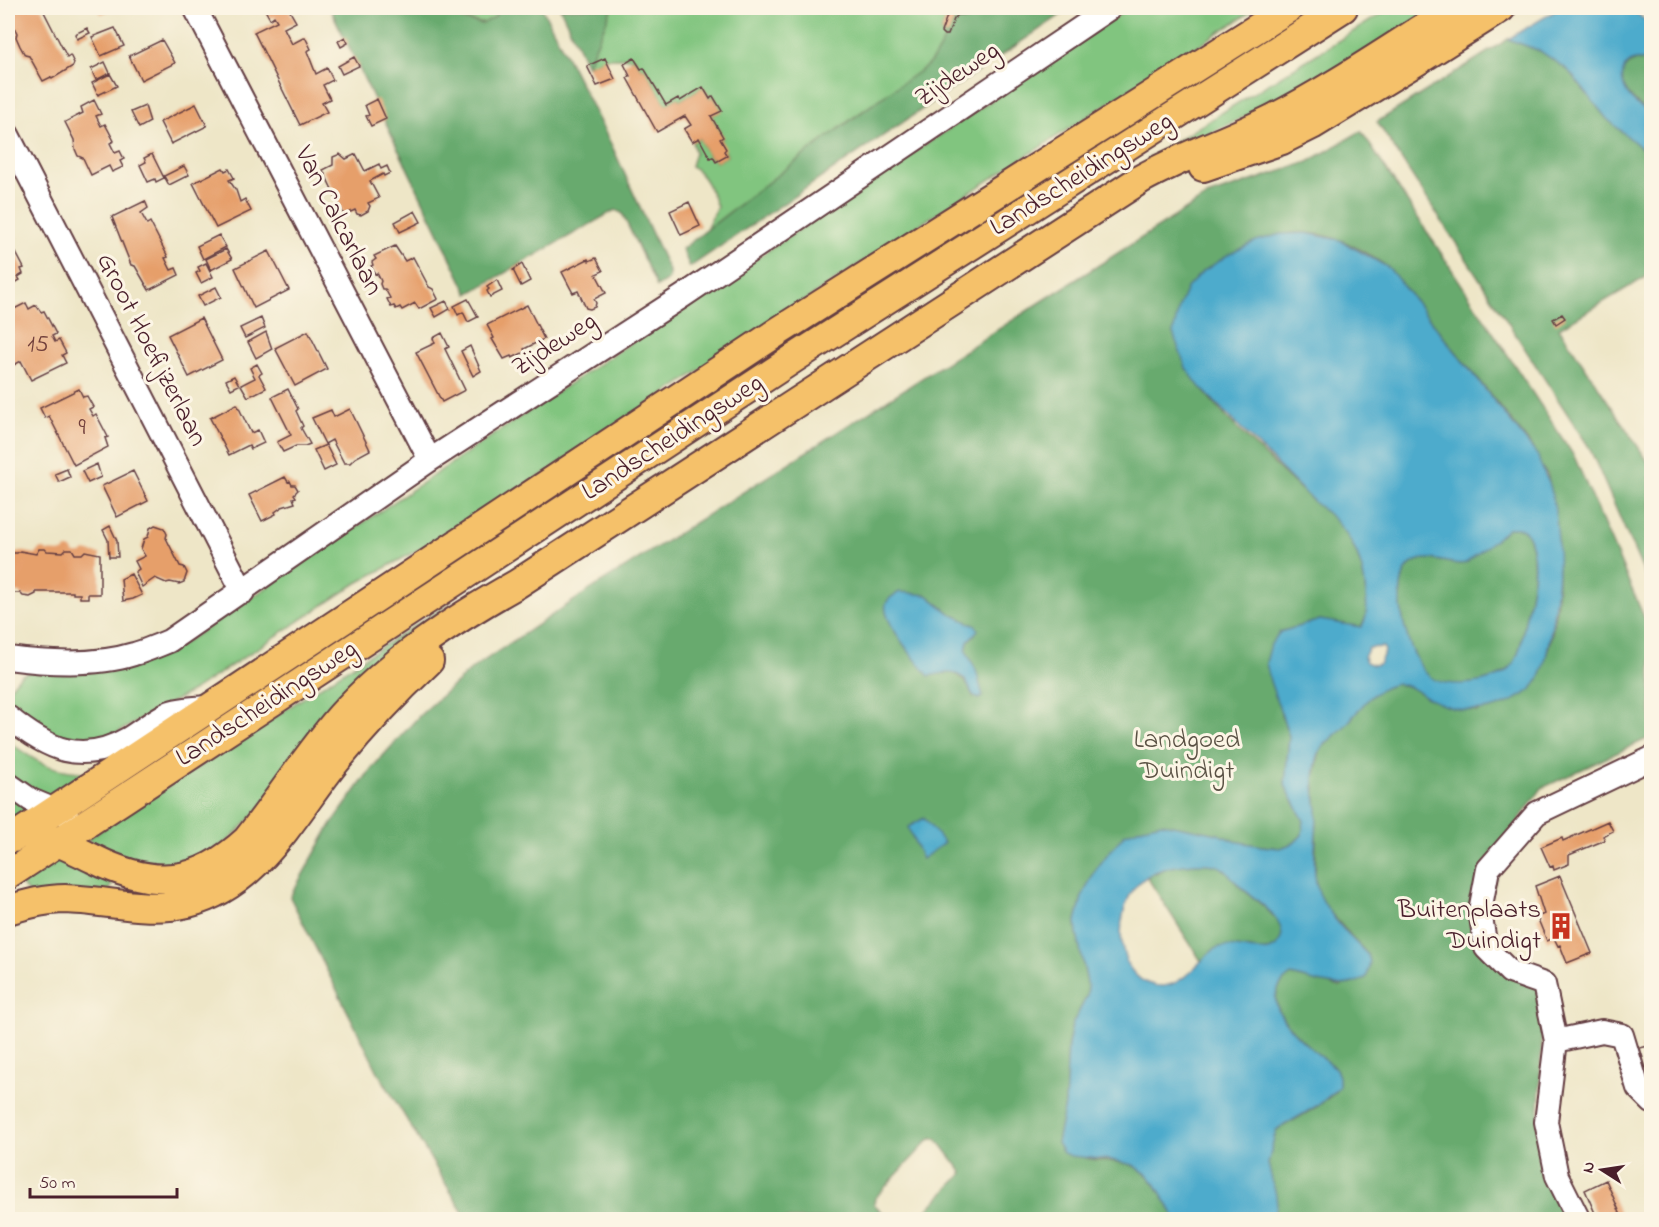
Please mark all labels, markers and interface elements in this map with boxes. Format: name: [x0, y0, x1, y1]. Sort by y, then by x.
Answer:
street label: Zijdeweg: [908, 32, 1008, 118]
street label: Landscheidingsweg: [983, 103, 1181, 247]
street label: Van Calcarlaan: [283, 139, 392, 303]
street label: Groot Hoefijzerlaan: [85, 246, 217, 454]
street label: Zijdeweg: [505, 303, 605, 387]
house number: 15: [27, 328, 49, 363]
street label: Landscheidingsweg: [574, 365, 772, 511]
house number: 9: [78, 411, 86, 446]
street label: Landscheidingsweg: [168, 631, 366, 777]
park label: Landgoed Duindigt: [1134, 721, 1240, 791]
place label: Buitenplaats Duindigt: [1397, 891, 1541, 961]
building icon: Buitenplaats Duindigt: [1546, 911, 1576, 941]
north arrow: [1572, 1140, 1632, 1200]
text: N: [1576, 1159, 1602, 1175]
scale bar: [30, 1161, 177, 1199]
text: 50 m: [39, 1171, 76, 1197]

